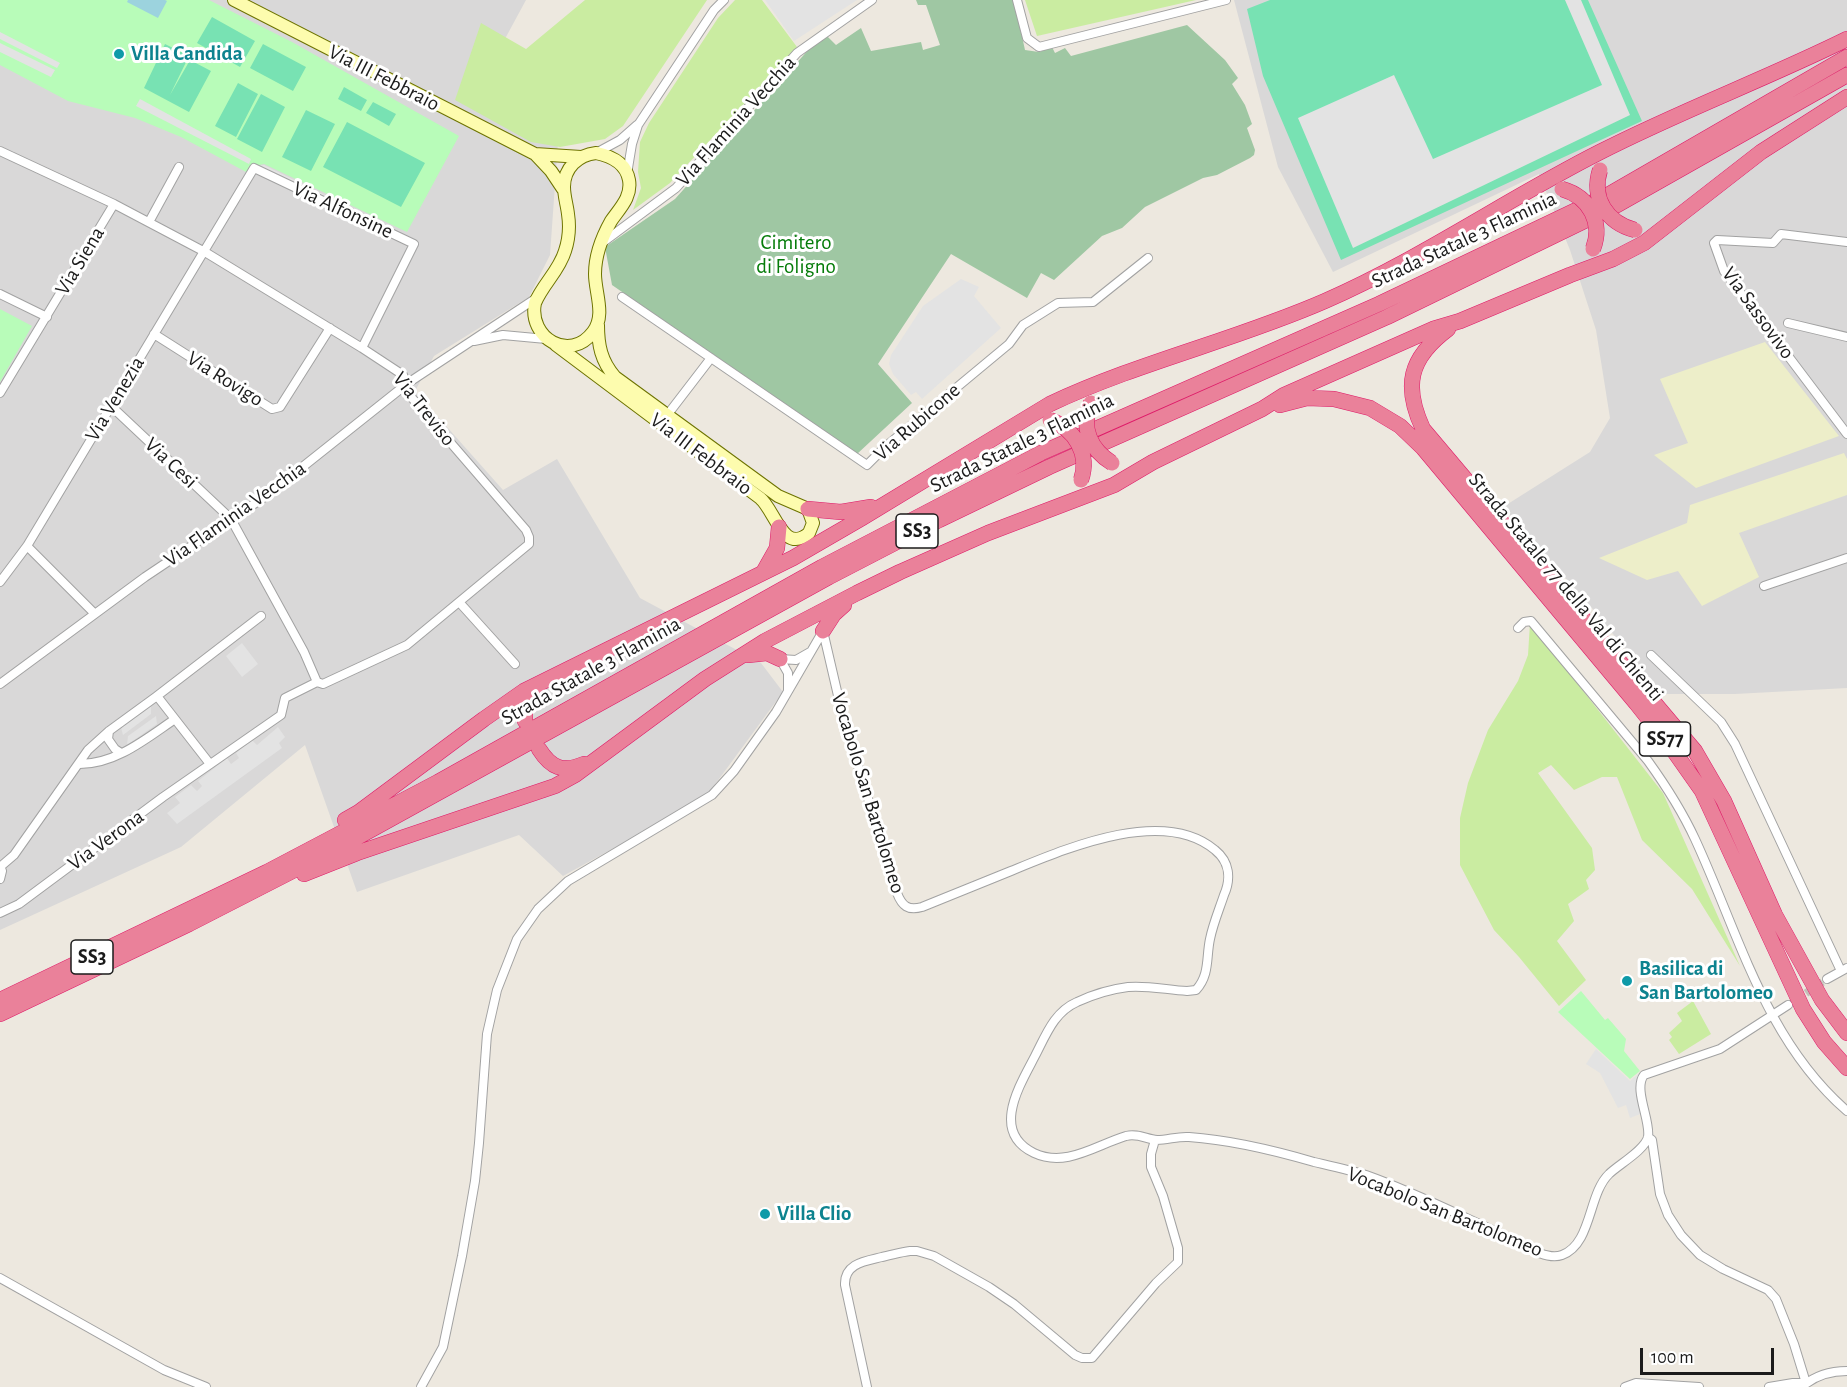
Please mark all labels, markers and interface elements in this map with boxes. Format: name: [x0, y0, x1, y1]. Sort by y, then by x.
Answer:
street label: Via III Febbraio: [324, 39, 444, 117]
place label: Villa Candida: [131, 41, 243, 67]
marker: Villa Candida: [112, 47, 126, 61]
street label: Via Flaminia Vecchia: [671, 50, 801, 192]
street label: Via Alfonsine: [289, 176, 397, 244]
street label: Strada Statale 3 Flaminia: [1367, 186, 1561, 294]
street label: Via Siena: [50, 222, 110, 300]
park label: Cimitero di Foligno: [756, 230, 836, 280]
street label: Via Sassovivo: [1716, 262, 1800, 364]
street label: Via Rovigo: [182, 346, 268, 412]
street label: Via Venezia: [80, 352, 150, 446]
street label: Via Treviso: [387, 367, 461, 451]
street label: Via Rubicone: [869, 378, 965, 466]
street label: Strada Statale 3 Flaminia: [926, 388, 1118, 498]
street label: Via III Febbraio: [645, 407, 757, 501]
street label: Via Cesi: [139, 432, 203, 494]
street label: Via Flaminia Vecchia: [159, 456, 311, 572]
street label: Strada Statale 77 della Val di Chienti: [1463, 468, 1669, 706]
road number: SS3: [896, 514, 938, 548]
street label: Strada Statale 3 Flaminia: [497, 611, 685, 731]
street label: Vocabolo San Bartolomeo: [825, 690, 911, 896]
road number: SS77: [1640, 722, 1690, 756]
street label: Via Verona: [63, 804, 149, 876]
road number: SS3: [71, 940, 113, 974]
place label: Basilica di San Bartolomeo: [1639, 956, 1773, 1006]
marker: Basilica di San Bartolomeo: [1620, 974, 1634, 988]
street label: Vocabolo San Bartolomeo: [1344, 1161, 1546, 1263]
place label: Villa Clio: [777, 1201, 851, 1227]
marker: Villa Clio: [758, 1207, 772, 1221]
scale bar: [1643, 1336, 1776, 1374]
text: 100 m: [1651, 1349, 1694, 1367]

